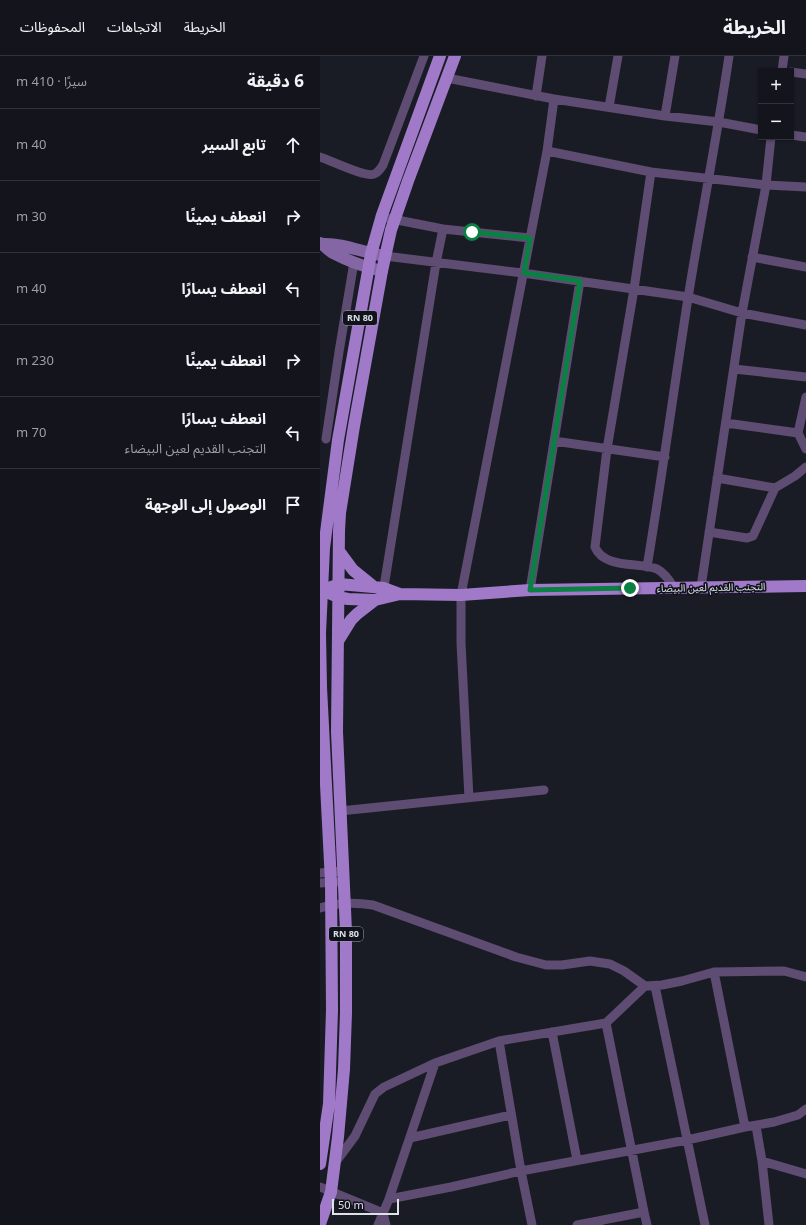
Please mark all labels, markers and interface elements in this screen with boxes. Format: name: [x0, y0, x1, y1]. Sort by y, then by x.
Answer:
text: الخريطة: [723, 8, 786, 48]
text: المحفوظات: [20, 13, 85, 42]
text: الاتجاهات: [107, 13, 162, 42]
text: الخريطة: [184, 13, 226, 42]
text: 6 دقيقة: [247, 64, 304, 100]
text: سيرًا · 410 m: [16, 68, 87, 96]
map controls: [758, 68, 794, 140]
button: +: [758, 68, 794, 104]
button: −: [758, 104, 794, 140]
text: تابع السير: [202, 129, 266, 161]
text: 40 m: [16, 131, 46, 159]
icon: ahead: [282, 134, 304, 156]
text: انعطف يمينًا: [185, 201, 266, 233]
text: 30 m: [16, 203, 46, 231]
icon: right: [282, 206, 304, 228]
route start: [463, 223, 481, 241]
text: انعطف يسارًا: [182, 273, 266, 305]
text: 40 m: [16, 275, 46, 303]
icon: left: [282, 278, 304, 300]
road number: RN 80: [343, 311, 377, 325]
text: انعطف يمينًا: [185, 345, 266, 377]
text: 230 m: [16, 347, 54, 375]
icon: right: [282, 350, 304, 372]
text: انعطف يسارًا: [182, 403, 266, 435]
text: 70 m: [16, 419, 46, 447]
icon: left: [282, 422, 304, 444]
text: التجنب القديم لعين البيضاء: [125, 435, 266, 463]
text: الوصول إلى الوجهة: [145, 489, 266, 521]
icon: arrive: [282, 494, 304, 516]
street label: التجنب القديم لعين البيضاء: [657, 576, 765, 599]
route end: [621, 579, 639, 597]
road number: RN 80: [329, 927, 363, 941]
text: 50 m: [338, 1194, 364, 1217]
scale bar: [332, 1197, 399, 1216]

